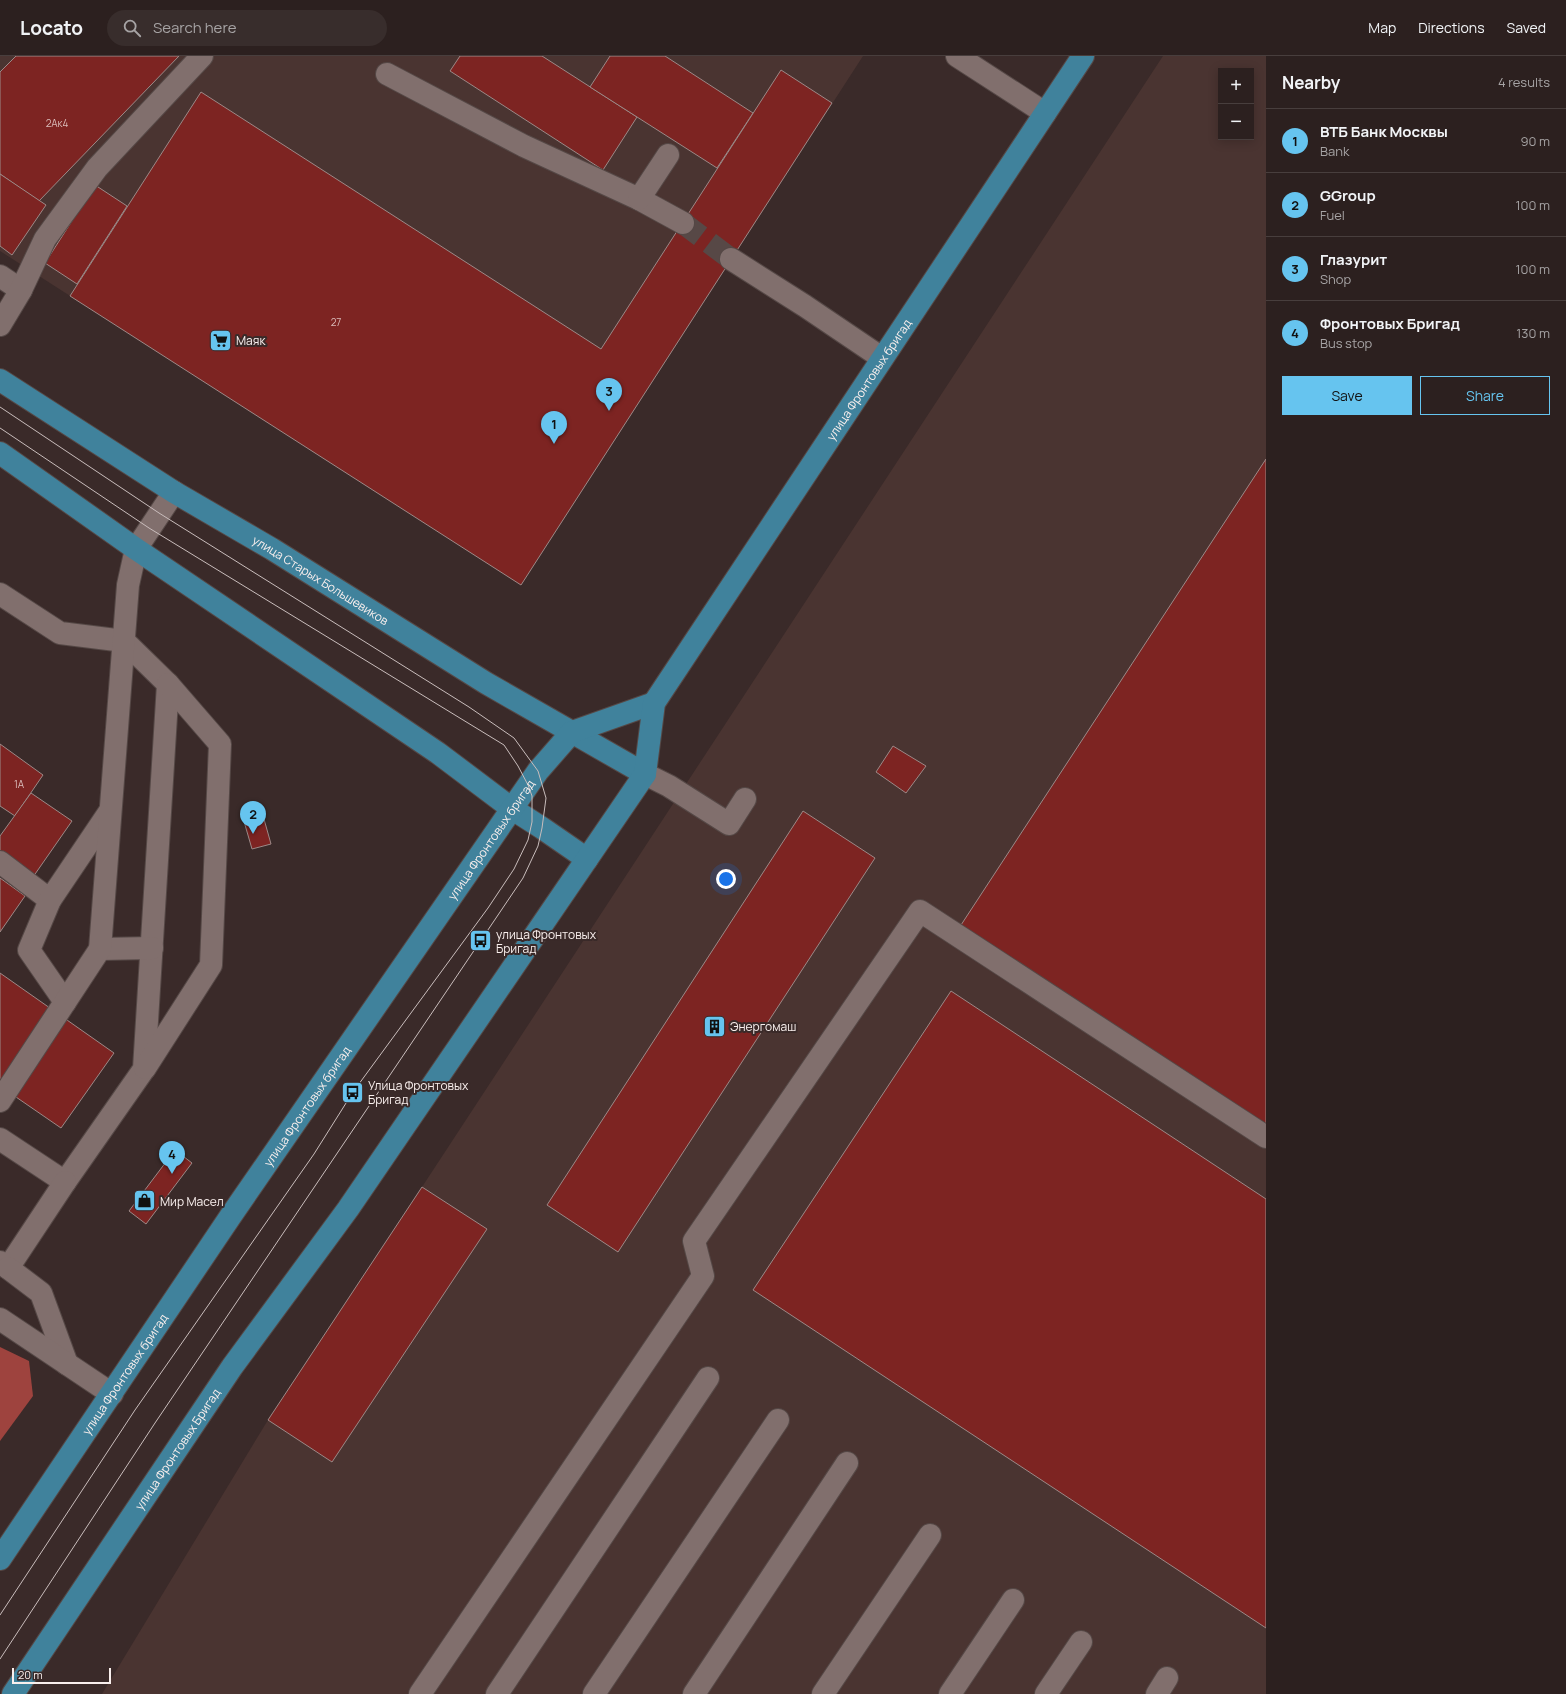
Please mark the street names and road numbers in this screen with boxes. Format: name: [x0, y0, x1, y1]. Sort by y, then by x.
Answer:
street label: улица Фронтовых бригад: [822, 315, 915, 444]
street label: улица Старых Большевиков: [249, 531, 393, 629]
street label: улица Фронтовых бригад: [443, 776, 538, 903]
street label: улица Фронтовых бригад: [259, 1043, 354, 1170]
street label: улица Фронтовых бригад: [78, 1310, 171, 1438]
street label: улица Фронтовых Бригад: [130, 1385, 224, 1513]

